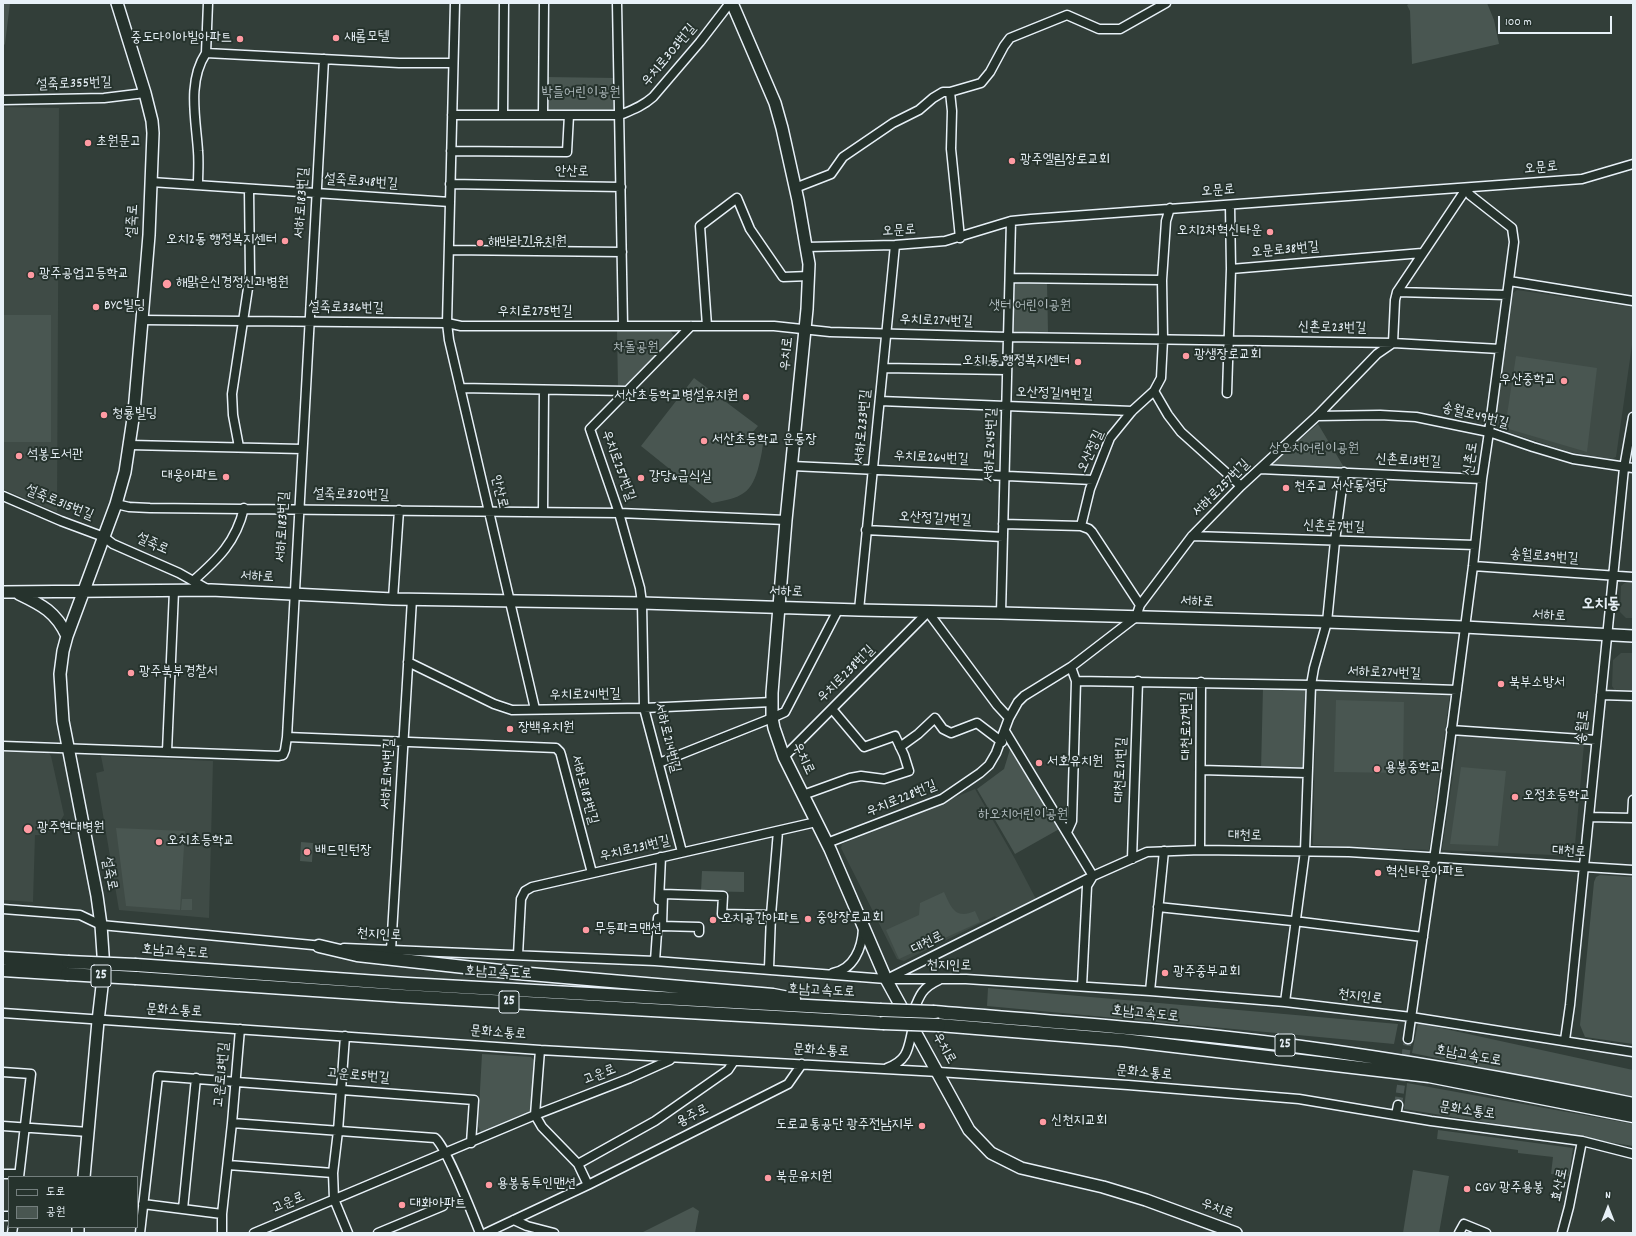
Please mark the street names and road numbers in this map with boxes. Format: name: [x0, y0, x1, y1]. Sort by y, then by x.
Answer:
street label: 우치로303번길: [639, 21, 701, 91]
street label: 설죽로355번길: [36, 75, 112, 95]
street label: 오문로: [1523, 159, 1559, 179]
street label: 안산로: [555, 164, 589, 182]
street label: 서하로183번길: [292, 167, 314, 239]
street label: 설죽로348번길: [324, 172, 398, 194]
street label: 오문로: [1201, 182, 1235, 202]
street label: 설죽로: [125, 204, 143, 238]
street label: 오문로: [882, 223, 916, 241]
street label: 오문로38번길: [1250, 240, 1320, 262]
street label: 설죽로336번길: [308, 300, 384, 318]
street label: 우치로275번길: [498, 305, 572, 321]
street label: 우치로274번길: [899, 312, 973, 332]
street label: 신촌로23번길: [1298, 320, 1366, 338]
street label: 우치로: [778, 336, 798, 372]
street label: 오산정길19번길: [1015, 385, 1093, 405]
street label: 서하로233번길: [852, 389, 876, 465]
street label: 송월로49번길: [1440, 401, 1510, 433]
street label: 서하로245번길: [982, 407, 1002, 483]
street label: 우치로257번길: [596, 428, 638, 504]
street label: 오산정길: [1075, 428, 1109, 476]
street label: 신촌로: [1461, 441, 1483, 477]
street label: 우치로264번길: [893, 449, 969, 469]
street label: 신촌로13번길: [1375, 452, 1441, 472]
street label: 서하로257번길: [1190, 457, 1254, 521]
street label: 안산로: [486, 474, 510, 510]
street label: 설죽로315번길: [22, 483, 96, 525]
street label: 설죽로320번길: [313, 487, 389, 505]
street label: 서하로183번길: [274, 491, 294, 563]
street label: 오산정길7번길: [898, 510, 972, 530]
street label: 신촌로7번길: [1303, 519, 1365, 537]
street label: 설죽로: [133, 530, 171, 560]
street label: 송월로39번길: [1509, 547, 1579, 569]
street label: 서하로: [240, 569, 274, 587]
street label: 서하로: [769, 584, 803, 602]
street label: 서하로: [1180, 594, 1214, 612]
street label: 서하로: [1532, 608, 1566, 626]
street label: 우치로238번길: [815, 643, 879, 707]
street label: 서하로274번길: [1347, 664, 1421, 684]
street label: 우치로241번길: [549, 687, 621, 705]
street label: 대천로27번길: [1180, 692, 1196, 760]
street label: 서하로214번길: [649, 701, 683, 775]
street label: 송월로: [1574, 709, 1594, 745]
street label: 대천로21번길: [1112, 737, 1132, 803]
street label: 서하로194번길: [379, 738, 399, 810]
street label: 우치로: [787, 740, 817, 778]
street label: 서하로183번길: [566, 753, 600, 827]
street label: 우치로228번길: [864, 778, 940, 822]
street label: 대천로: [1228, 828, 1262, 846]
street label: 우치로231번길: [598, 834, 672, 866]
street label: 대천로: [1552, 844, 1586, 862]
street label: 설죽로: [97, 856, 119, 892]
street label: 천지인로: [356, 926, 402, 946]
street label: 대천로: [909, 929, 947, 959]
street label: 호남고속도로: [141, 942, 209, 964]
street label: 천지인로: [926, 958, 972, 976]
street label: 호남고속도로: [464, 964, 532, 984]
road number: 25: [91, 965, 111, 987]
street label: 호남고속도로: [787, 982, 855, 1002]
street label: 천지인로: [1337, 987, 1383, 1009]
road number: 25: [499, 991, 519, 1013]
street label: 문화소통로: [145, 1002, 203, 1022]
street label: 호남고속도로: [1111, 1003, 1179, 1027]
street label: 문화소통로: [469, 1024, 527, 1044]
street label: 우치로: [927, 1030, 959, 1068]
road number: 25: [1275, 1034, 1295, 1056]
street label: 고운로13번길: [212, 1042, 234, 1108]
street label: 문화소통로: [792, 1042, 850, 1062]
street label: 호남고속도로: [1433, 1043, 1503, 1071]
street label: 고운로: [581, 1062, 619, 1090]
street label: 문화소통로: [1115, 1063, 1173, 1085]
street label: 고운로5번길: [326, 1066, 390, 1088]
street label: 문화소통로: [1438, 1100, 1496, 1124]
street label: 용주로: [674, 1102, 712, 1132]
street label: 효산로: [1549, 1167, 1573, 1203]
street label: 고운로: [270, 1190, 308, 1218]
street label: 우치로: [1198, 1196, 1236, 1224]

